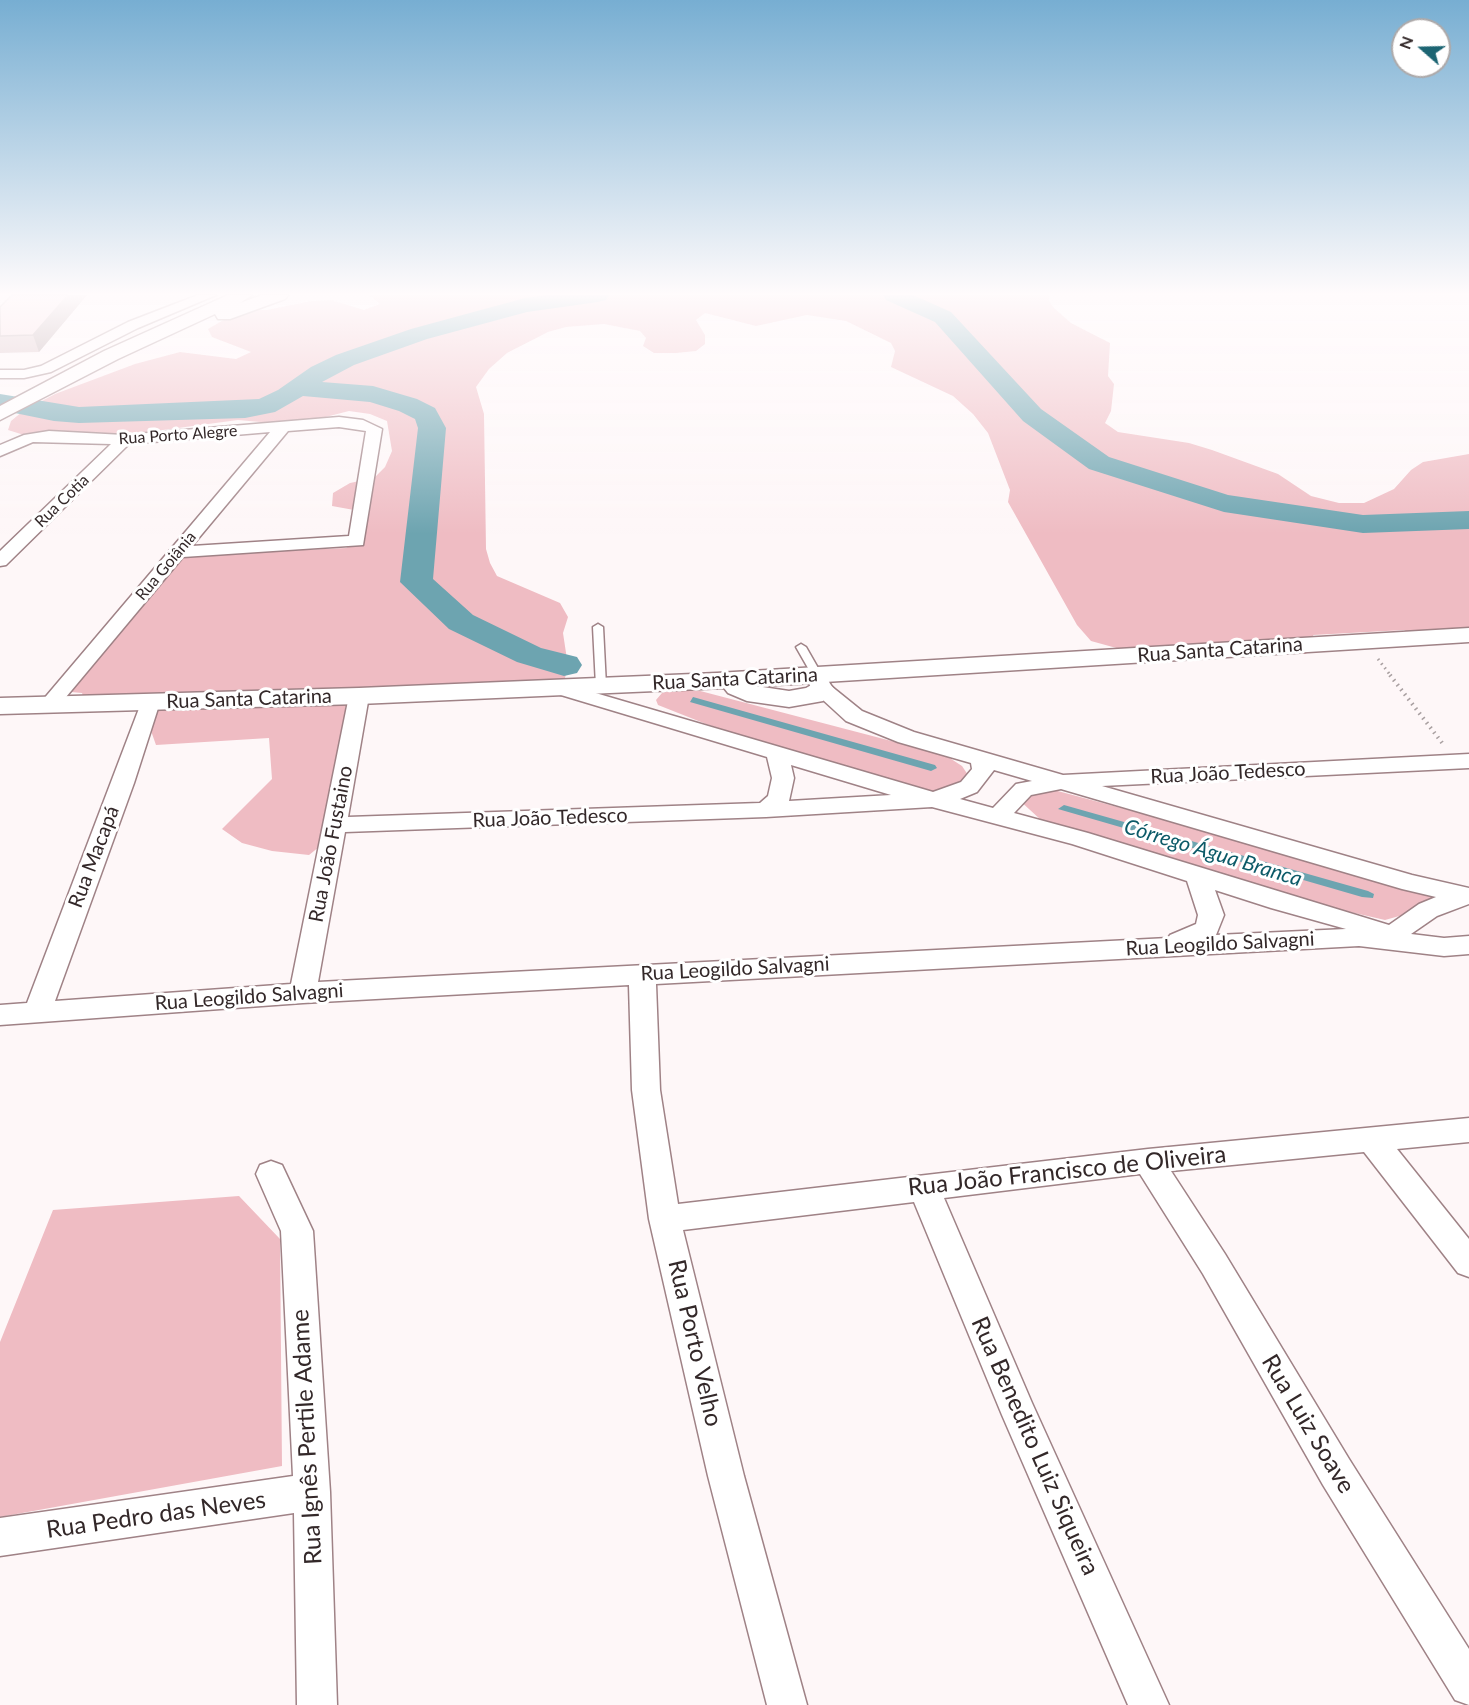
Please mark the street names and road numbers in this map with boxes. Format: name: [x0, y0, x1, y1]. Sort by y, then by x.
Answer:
street label: Rua Porto Alegre: [118, 421, 238, 449]
street label: Rua Cotia: [31, 471, 93, 531]
street label: Rua Goiânia: [132, 528, 200, 604]
street label: Rua Santa Catarina: [1137, 632, 1303, 668]
street label: Rua Santa Catarina: [652, 663, 818, 695]
street label: Rua Santa Catarina: [166, 684, 332, 714]
street label: Rua João Tedesco: [1150, 757, 1306, 789]
street label: Rua João Fustaino: [304, 764, 358, 924]
street label: Rua Macapá: [64, 803, 124, 911]
street label: Rua João Tedesco: [472, 803, 628, 833]
street label: Rua Leogildo Salvagni: [1125, 927, 1315, 961]
street label: Rua Leogildo Salvagni: [640, 952, 830, 986]
street label: Rua Leogildo Salvagni: [154, 978, 344, 1016]
street label: Rua João Francisco de Oliveira: [907, 1140, 1227, 1202]
street label: Rua Porto Velho: [662, 1257, 728, 1429]
street label: Rua Ignês Pertile Adame: [286, 1309, 328, 1565]
street label: Rua Benedito Luiz Siqueira: [965, 1312, 1105, 1580]
street label: Rua Luiz Soave: [1255, 1349, 1361, 1499]
street label: Rua Pedro das Neves: [44, 1485, 268, 1545]

